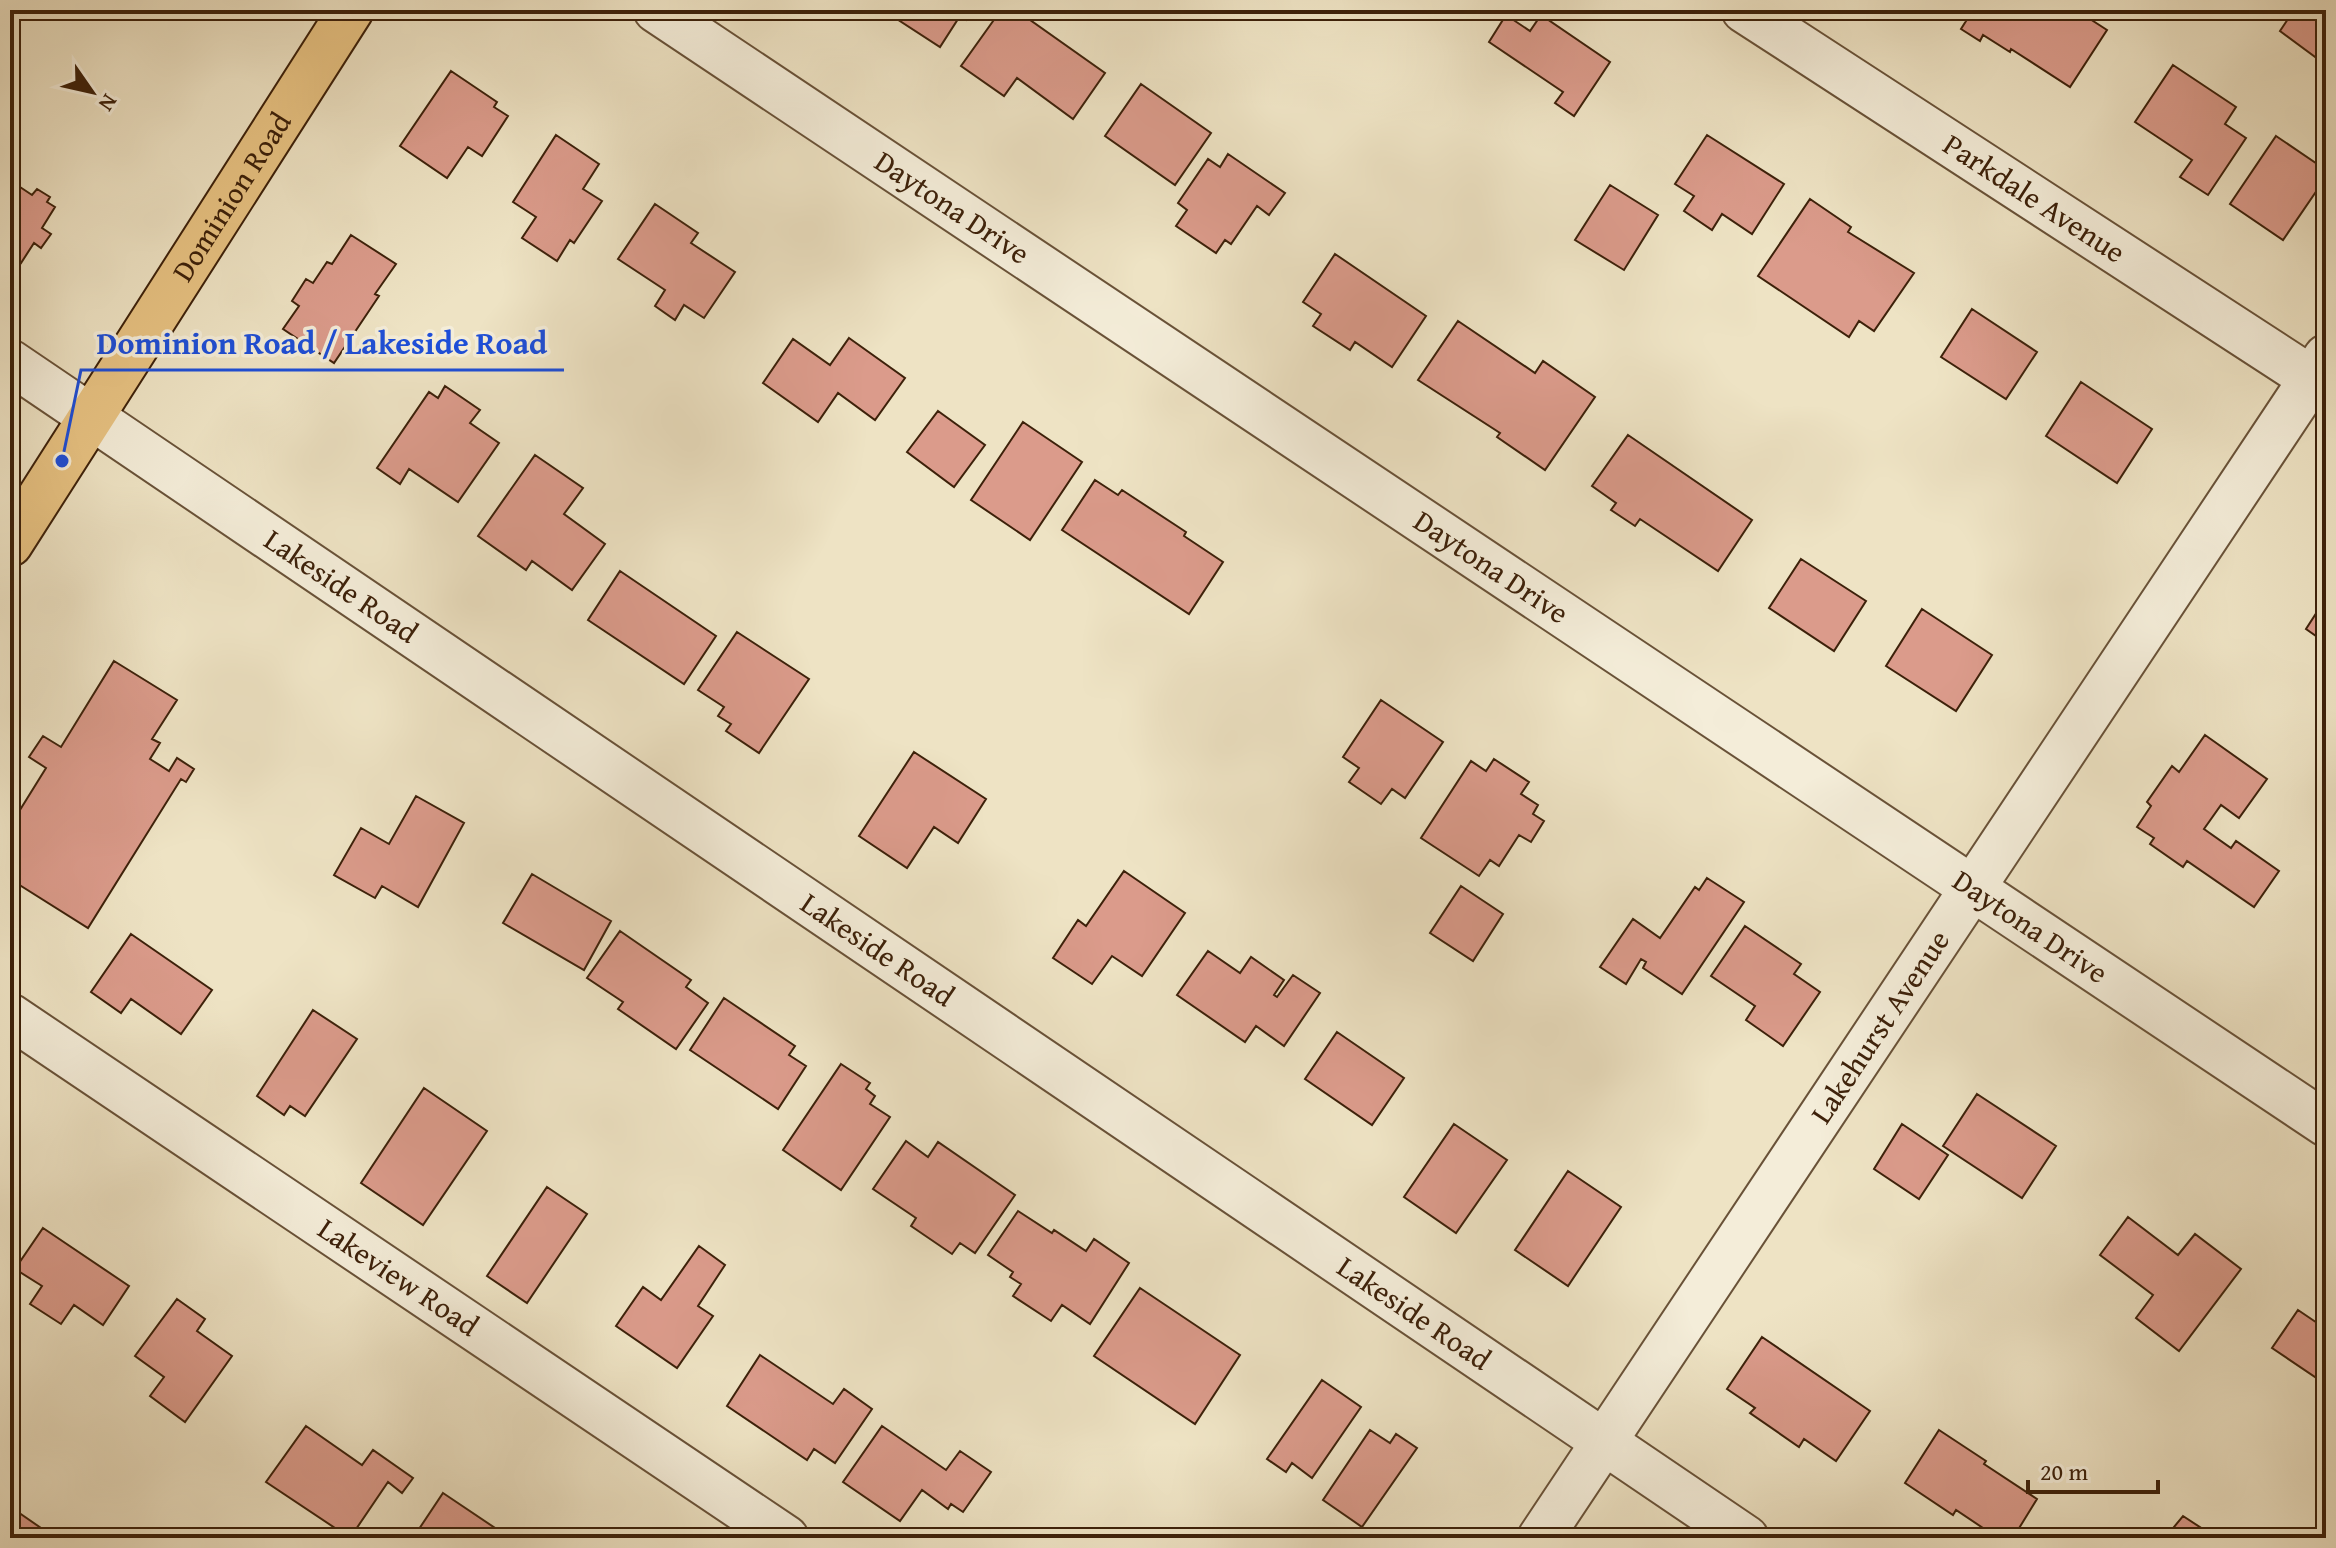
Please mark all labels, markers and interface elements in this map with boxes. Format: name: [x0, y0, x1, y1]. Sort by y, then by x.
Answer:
north arrow: [52, 52, 132, 132]
text: N: [91, 88, 126, 118]
street label: Dominion Road: [160, 103, 301, 290]
street label: Parkdale Avenue: [1935, 122, 2135, 273]
street label: Daytona Drive: [866, 139, 1039, 274]
callout: Dominion Road / Lakeside Road: [81, 314, 564, 370]
text: Dominion Road / Lakeside Road: [97, 319, 548, 366]
street label: Daytona Drive: [1405, 499, 1578, 634]
street label: Lakeside Road: [256, 518, 427, 653]
street label: Daytona Drive: [1944, 858, 2117, 994]
street label: Lakeside Road: [792, 881, 964, 1017]
street label: Lakehurst Avenue: [1799, 921, 1960, 1132]
street label: Lakeview Road: [310, 1206, 488, 1346]
street label: Lakeside Road: [1329, 1244, 1500, 1380]
scale bar: [2028, 1444, 2158, 1494]
text: 20 m: [2040, 1454, 2088, 1489]

